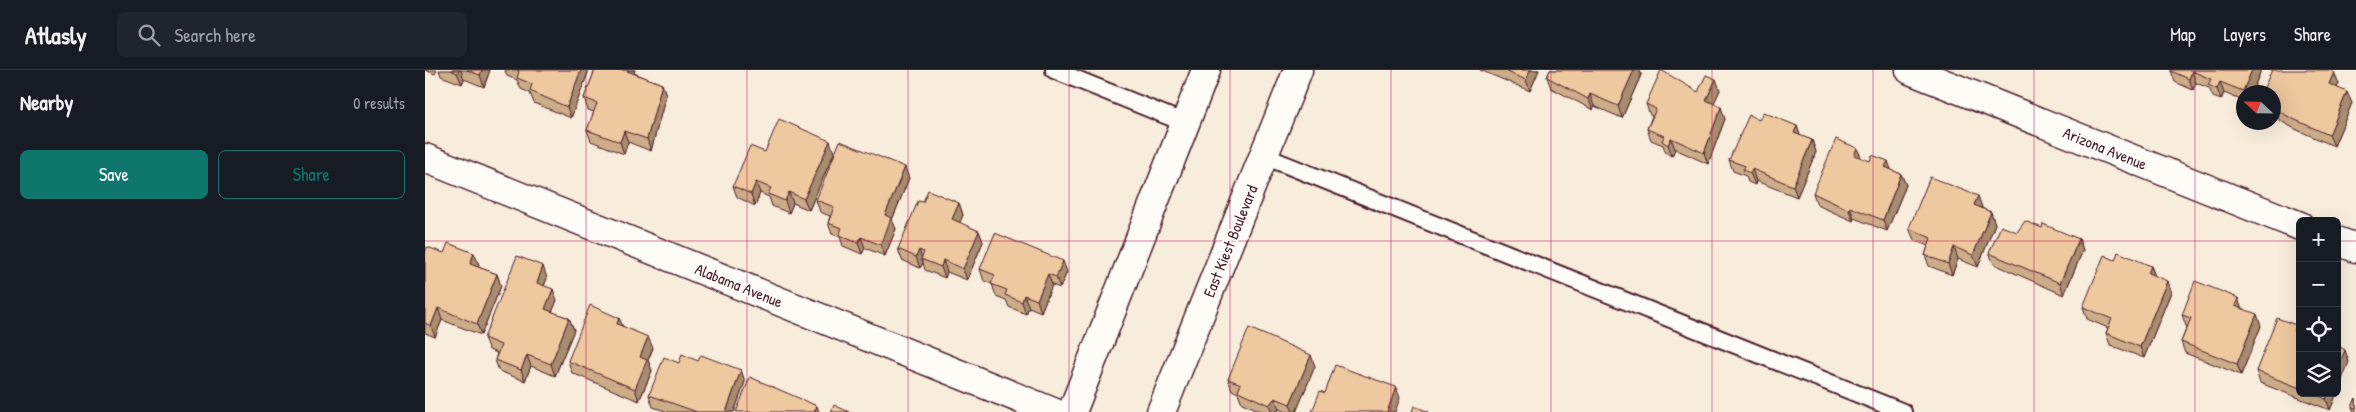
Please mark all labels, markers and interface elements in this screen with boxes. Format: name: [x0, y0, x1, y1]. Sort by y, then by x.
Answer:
search box: [117, 12, 467, 57]
text: Atlasly: [25, 19, 87, 51]
icon: search: [135, 21, 163, 49]
text: Search here: [175, 22, 256, 48]
text: Map: [2170, 22, 2196, 47]
text: Layers: [2224, 22, 2266, 47]
text: Share: [2294, 22, 2331, 47]
north arrow: [2236, 85, 2281, 130]
text: Nearby: [20, 88, 73, 117]
text: 0 results: [353, 92, 405, 114]
street label: Arizona Avenue: [2060, 121, 2151, 175]
button: Save: [20, 150, 208, 199]
button: Share: [218, 150, 405, 199]
street label: East Kiest Boulevard: [1198, 182, 1262, 300]
map controls: [2296, 217, 2341, 397]
button: +: [2296, 217, 2341, 262]
street label: Alabama Avenue: [692, 257, 787, 313]
button: −: [2296, 262, 2341, 307]
button: locate: [2296, 307, 2341, 352]
button: layers: [2296, 352, 2341, 397]

